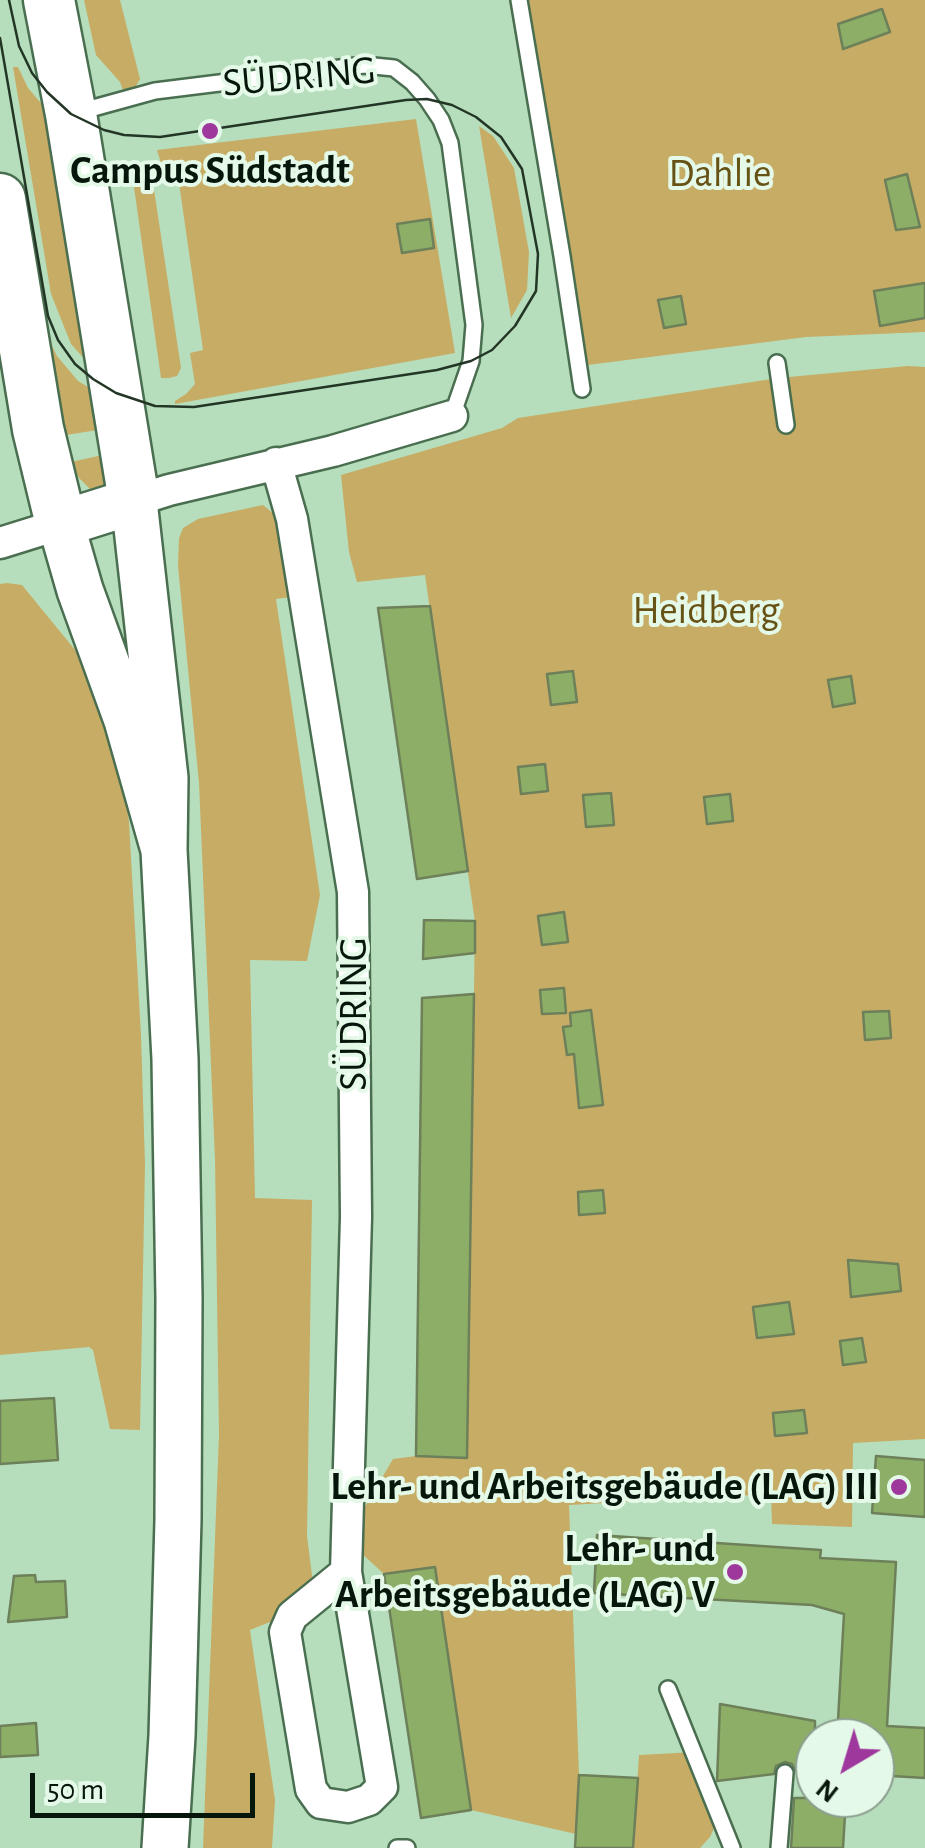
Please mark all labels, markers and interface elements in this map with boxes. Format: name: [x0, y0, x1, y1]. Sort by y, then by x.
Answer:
street label: SÜDRING: [221, 46, 377, 108]
marker: Campus Südstadt: [199, 120, 221, 142]
place label: Campus Südstadt: [70, 147, 350, 195]
park label: Dahlie: [668, 150, 772, 198]
park label: Heidberg: [633, 587, 779, 635]
street label: SÜDRING: [330, 937, 378, 1091]
place label: Lehr- und Arbeitsgebäude (LAG) III: [330, 1463, 879, 1511]
marker: Lehr- und Arbeitsgebäude (LAG) III: [888, 1476, 910, 1498]
place label: Lehr- und Arbeitsgebäude (LAG) V: [335, 1525, 715, 1619]
marker: Lehr- und Arbeitsgebäude (LAG) V: [724, 1561, 746, 1583]
north arrow: [795, 1718, 895, 1818]
scale bar: [35, 1753, 260, 1815]
text: N: [811, 1773, 844, 1807]
text: 50 m: [47, 1775, 104, 1805]

